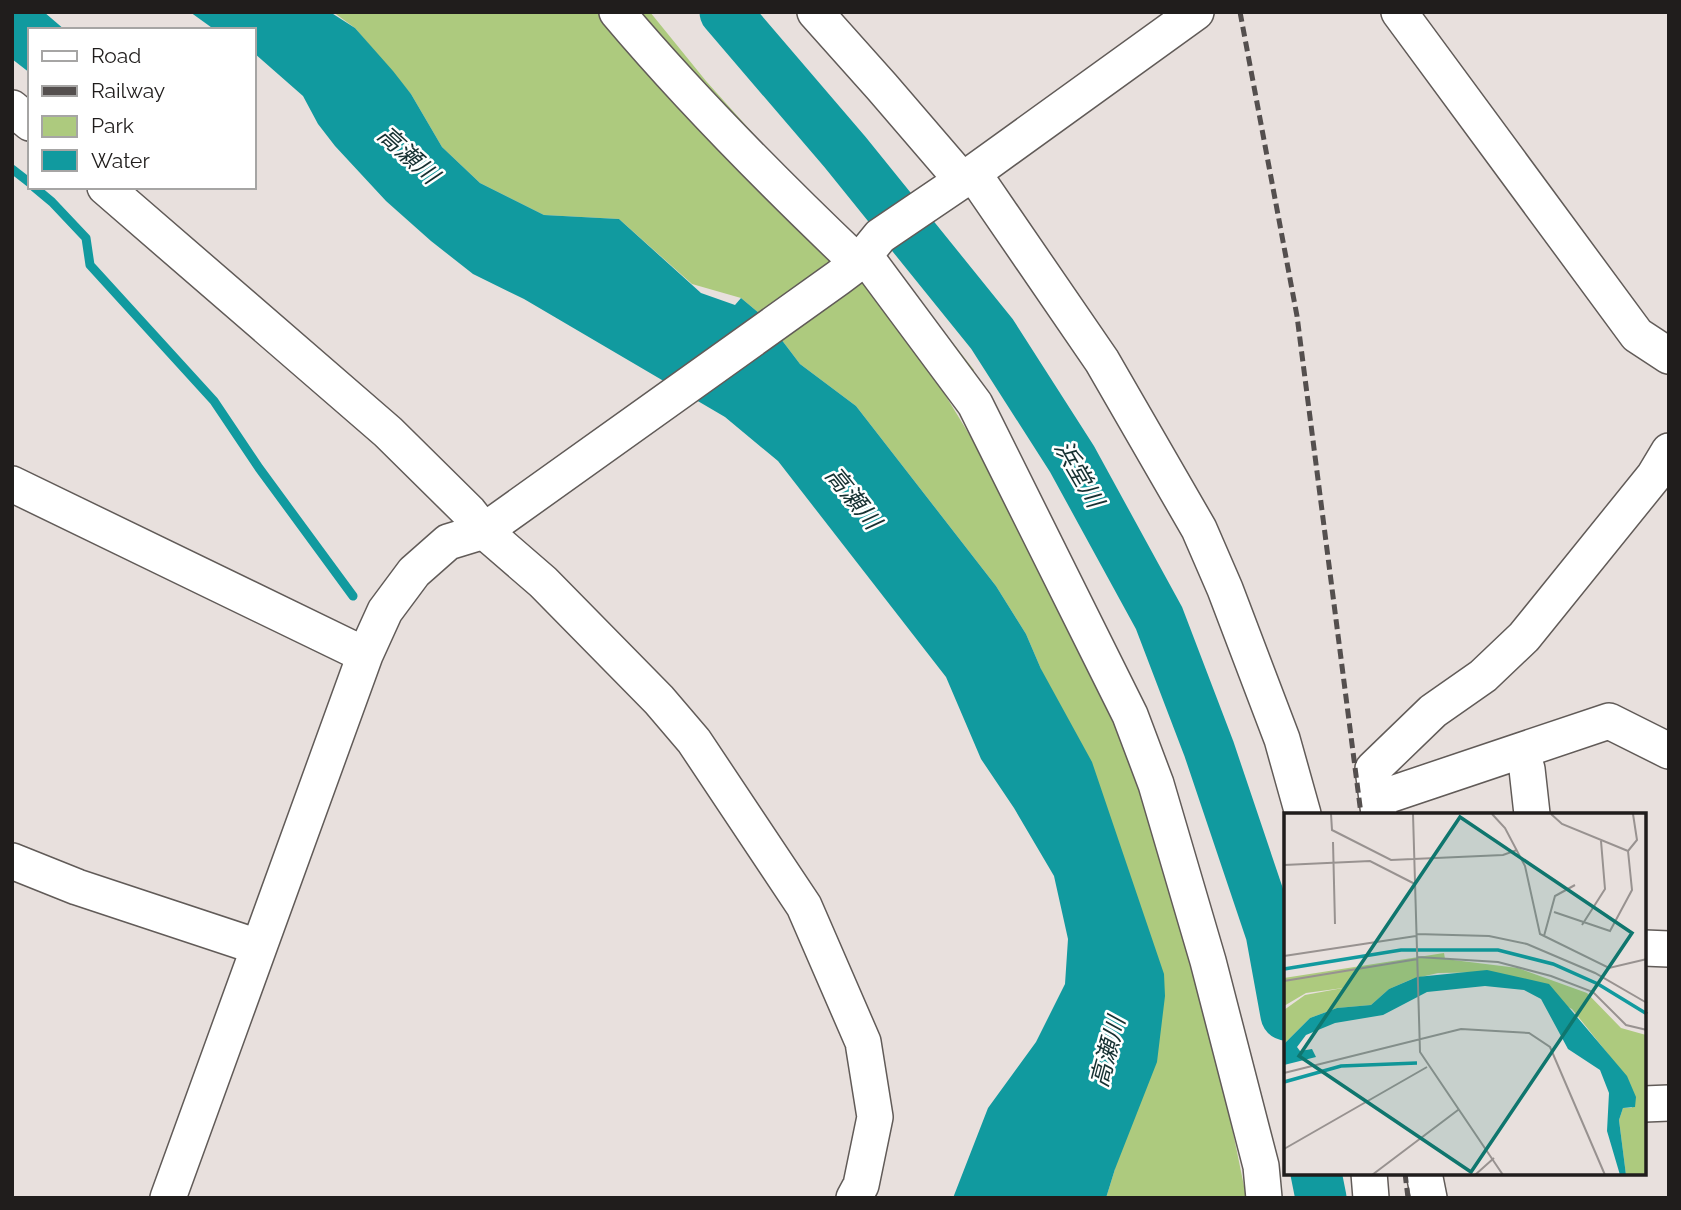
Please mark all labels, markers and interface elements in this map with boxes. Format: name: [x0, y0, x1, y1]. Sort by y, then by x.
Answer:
legend: [28, 28, 256, 189]
text: Road: [91, 43, 141, 68]
text: Railway: [91, 78, 165, 103]
text: Park: [91, 113, 134, 138]
water label: 高瀬川: [372, 120, 447, 192]
text: Water: [91, 148, 150, 173]
water label: 浜堂川: [1049, 435, 1111, 515]
water label: 高瀬川: [819, 461, 889, 537]
inset map: [1284, 813, 1646, 1175]
water label: 高瀬川: [1084, 1010, 1132, 1090]

